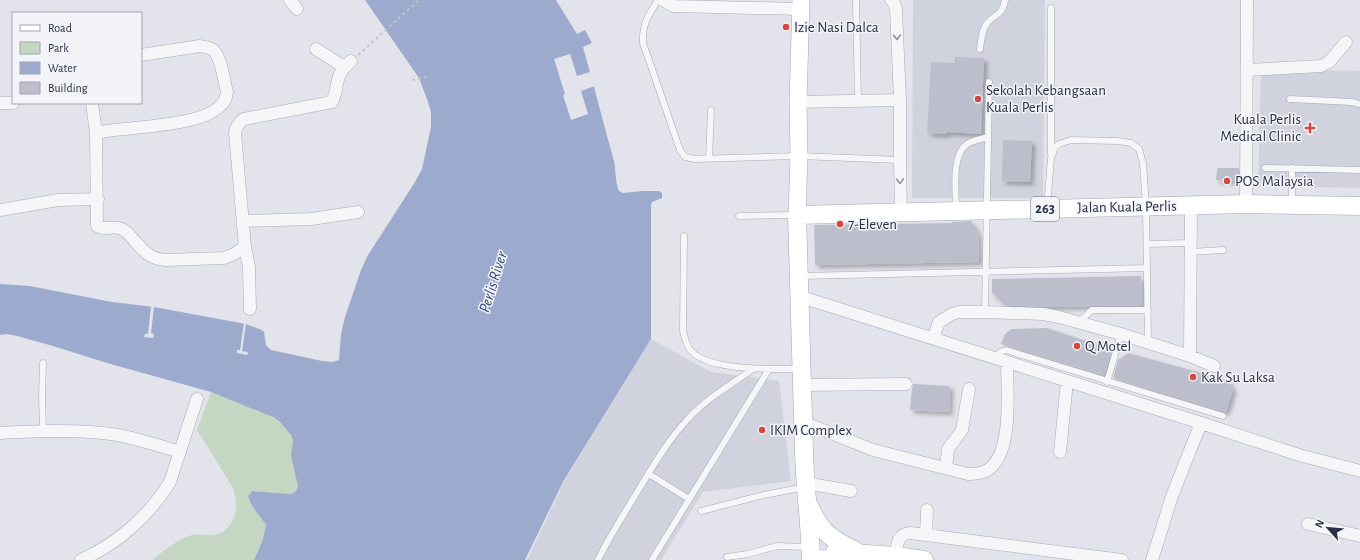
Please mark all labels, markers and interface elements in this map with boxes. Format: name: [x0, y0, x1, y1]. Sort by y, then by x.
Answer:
legend: [12, 12, 142, 104]
place label: Izie Nasi Dalca: [794, 20, 879, 35]
text: Road: [48, 22, 72, 34]
marker: Izie Nasi Dalca: [781, 22, 791, 32]
one-way arrow: [893, 34, 902, 40]
text: Park: [48, 42, 69, 54]
text: Water: [48, 62, 77, 74]
text: Building: [48, 82, 88, 94]
place label: Sekolah Kebangsaan Kuala Perlis: [986, 83, 1106, 115]
marker: Sekolah Kebangsaan Kuala Perlis: [973, 94, 983, 104]
place label: Kuala Perlis Medical Clinic: [1220, 112, 1301, 144]
marker: Kuala Perlis Medical Clinic: [1304, 122, 1316, 134]
place label: POS Malaysia: [1235, 174, 1314, 189]
marker: POS Malaysia: [1222, 176, 1232, 186]
one-way arrow: [896, 178, 905, 184]
road number: 263: [1031, 197, 1059, 221]
street label: Jalan Kuala Perlis: [1077, 199, 1177, 215]
place label: 7-Eleven: [848, 217, 897, 232]
marker: 7-Eleven: [835, 219, 845, 229]
water label: Perlis River: [476, 249, 510, 314]
place label: Q Motel: [1085, 339, 1131, 354]
marker: Q Motel: [1072, 341, 1082, 351]
place label: Kak Su Laksa: [1201, 370, 1275, 385]
marker: Kak Su Laksa: [1188, 372, 1198, 382]
place label: IKIM Complex: [770, 423, 853, 438]
marker: IKIM Complex: [757, 425, 767, 435]
north arrow: [1308, 508, 1348, 548]
text: N: [1313, 518, 1326, 530]

